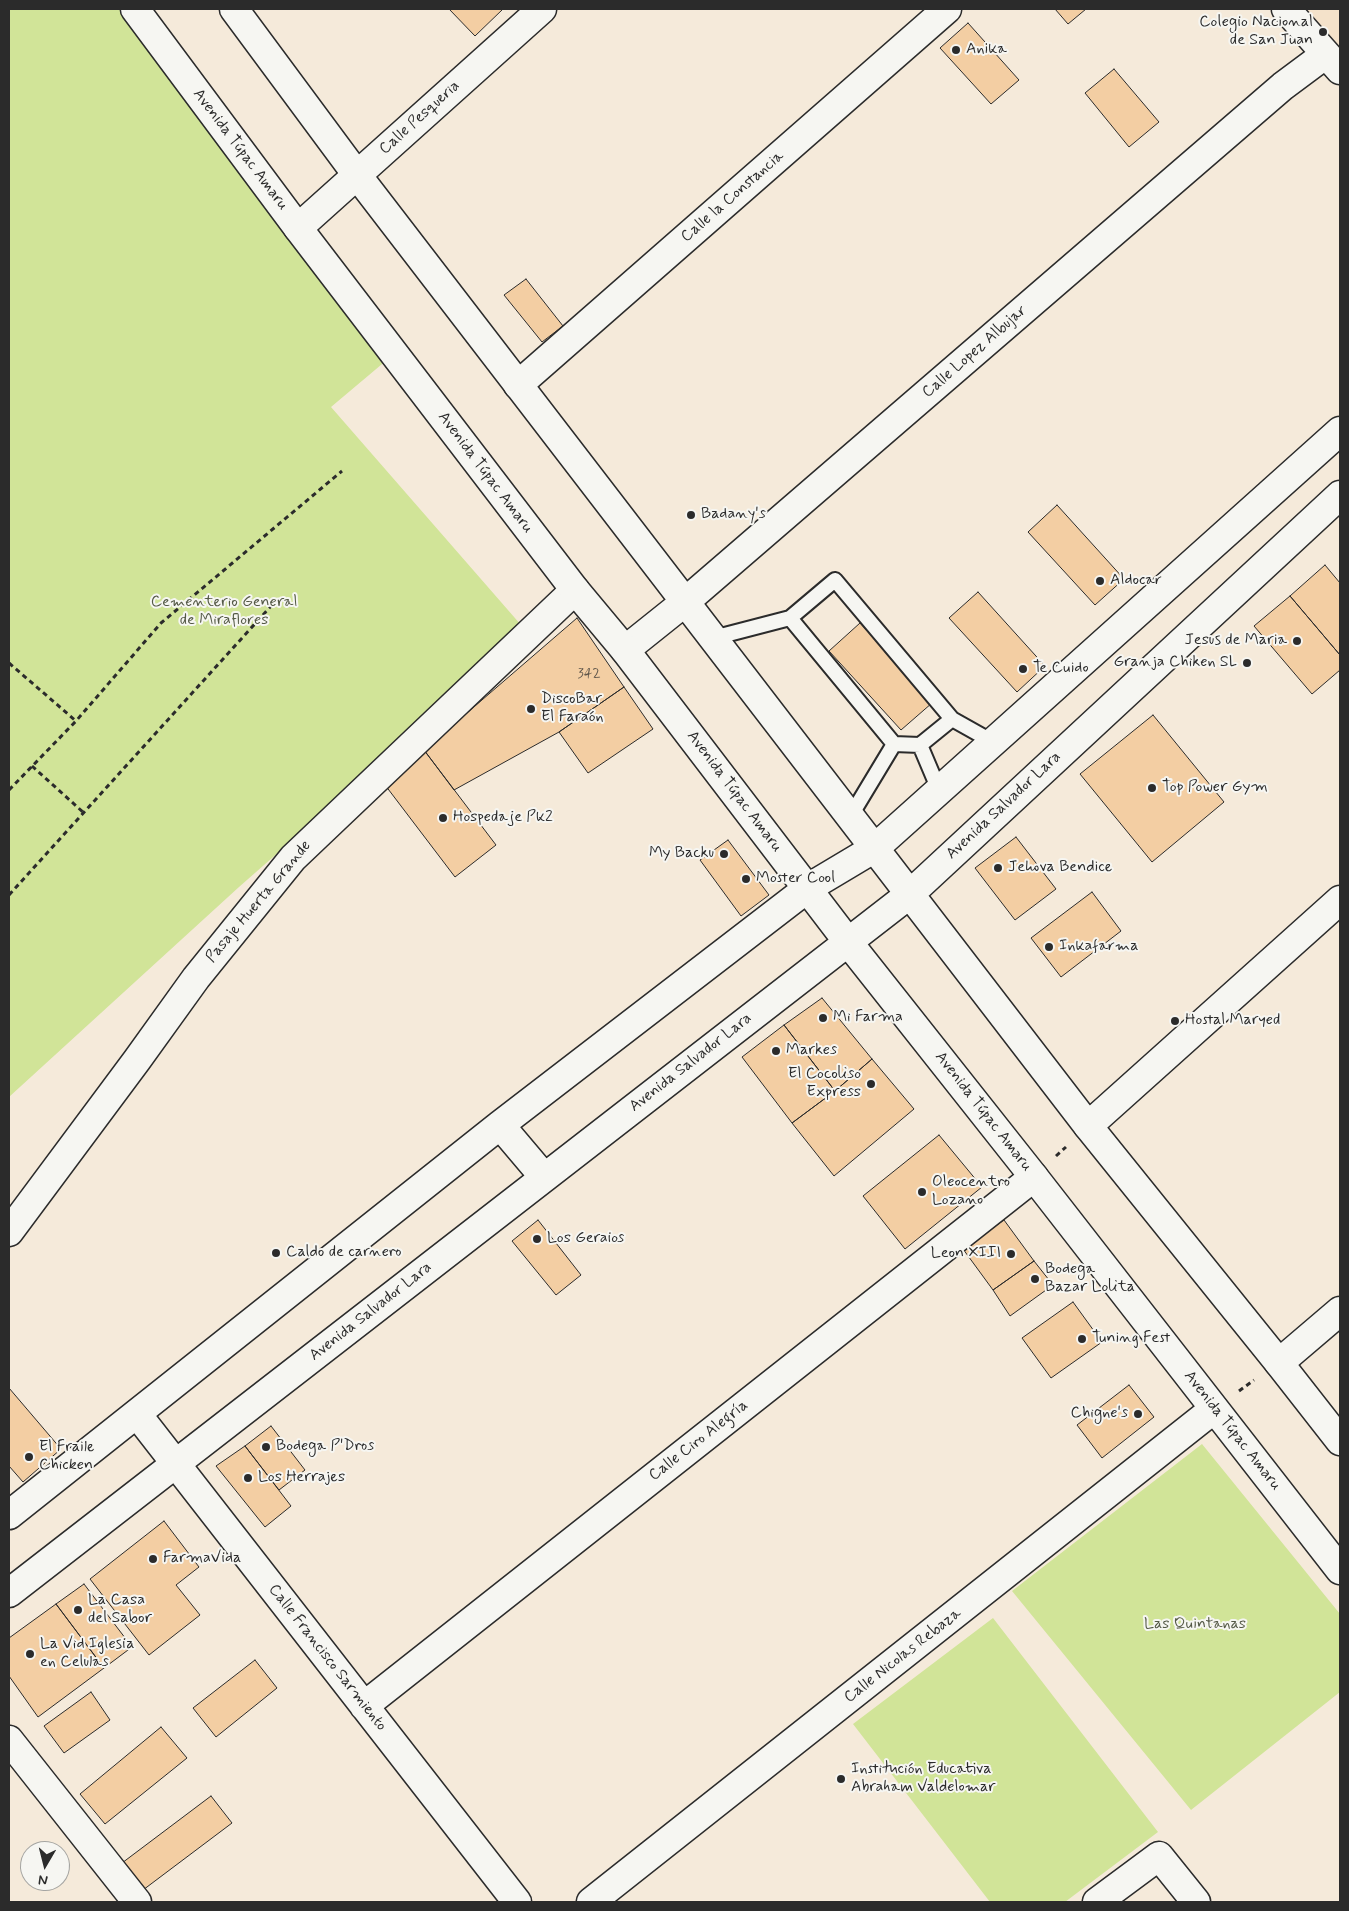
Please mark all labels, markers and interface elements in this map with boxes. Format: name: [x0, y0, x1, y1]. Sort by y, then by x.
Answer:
place label: Colegio Nacional de San Juan: [1199, 13, 1313, 51]
marker: Colegio Nacional de San Juan: [1317, 26, 1329, 38]
place label: Anika: [966, 40, 1007, 60]
marker: Anika: [950, 44, 962, 56]
street label: Calle Pesqueria: [376, 77, 464, 159]
street label: Avenida Túpac Amaru: [188, 86, 292, 214]
street label: Calle la Constancia: [678, 147, 788, 247]
street label: Calle Lopez Albujar: [919, 301, 1031, 403]
street label: Avenida Túpac Amaru: [433, 409, 537, 537]
place label: Badany's: [701, 505, 766, 525]
marker: Badany's: [685, 509, 697, 521]
place label: Aldocar: [1110, 571, 1162, 591]
marker: Aldocar: [1094, 575, 1106, 587]
park label: Cementerio General de Miraflores: [151, 593, 297, 631]
place label: Jesus de Maria: [1184, 631, 1287, 651]
marker: Jesus de Maria: [1291, 635, 1303, 647]
place label: Granja Chiken SL: [1113, 653, 1237, 673]
marker: Granja Chiken SL: [1241, 657, 1253, 669]
place label: Te Cuido: [1033, 659, 1089, 679]
marker: Te Cuido: [1017, 663, 1029, 675]
house number: 342: [577, 666, 601, 682]
place label: DiscoBar El Faraón: [541, 690, 604, 728]
marker: DiscoBar El Faraón: [525, 703, 537, 715]
street label: Avenida Túpac Amaru: [682, 728, 786, 856]
street label: Avenida Salvador Lara: [943, 748, 1065, 864]
place label: Top Power Gym: [1162, 778, 1268, 798]
marker: Top Power Gym: [1146, 782, 1158, 794]
place label: Hospedaje Pk2: [453, 808, 553, 828]
marker: Hospedaje Pk2: [437, 812, 449, 824]
street label: Pasaje Huerta Grande: [202, 837, 316, 967]
place label: My Backu: [649, 844, 714, 864]
marker: My Backu: [718, 848, 730, 860]
place label: Jehova Bendice: [1008, 858, 1112, 878]
marker: Jehova Bendice: [992, 862, 1004, 874]
place label: Moster Cool: [756, 869, 835, 889]
marker: Moster Cool: [740, 873, 752, 885]
place label: Inkafarma: [1059, 937, 1138, 957]
marker: Inkafarma: [1043, 941, 1055, 953]
place label: Mi Farma: [833, 1008, 903, 1028]
street label: Avenida Salvador Lara: [626, 1009, 756, 1117]
place label: Hostal Maryed: [1185, 1011, 1280, 1031]
marker: Mi Farma: [817, 1012, 829, 1024]
marker: Hostal Maryed: [1169, 1015, 1181, 1027]
place label: Markes: [786, 1041, 837, 1061]
marker: Markes: [770, 1045, 782, 1057]
street label: Avenida Túpac Amaru: [930, 1048, 1036, 1176]
place label: El Cocoliso Express: [788, 1065, 861, 1103]
marker: El Cocoliso Express: [865, 1078, 877, 1090]
place label: Oleocentro Lozano: [932, 1173, 1010, 1211]
marker: Oleocentro Lozano: [916, 1186, 928, 1198]
place label: Los Geraios: [547, 1229, 624, 1249]
marker: Los Geraios: [531, 1233, 543, 1245]
place label: Caldo de carnero: [286, 1243, 402, 1263]
place label: Leon XIII: [931, 1244, 1001, 1264]
marker: Caldo de carnero: [270, 1247, 282, 1259]
marker: Leon XIII: [1005, 1248, 1017, 1260]
street label: Avenida Salvador Lara: [306, 1258, 436, 1366]
place label: Bodega Bazar Lolita: [1045, 1260, 1135, 1298]
marker: Bodega Bazar Lolita: [1029, 1273, 1041, 1285]
place label: Tuning Fest: [1092, 1329, 1170, 1349]
marker: Tuning Fest: [1076, 1333, 1088, 1345]
street label: Avenida Túpac Amaru: [1179, 1367, 1285, 1495]
street label: Calle Ciro Alegría: [646, 1396, 752, 1486]
place label: Chigne's: [1071, 1404, 1128, 1424]
marker: Chigne's: [1132, 1408, 1144, 1420]
place label: Bodega P'Dros: [276, 1437, 374, 1457]
place label: El Fraile Chicken: [39, 1438, 94, 1476]
marker: Bodega P'Dros: [260, 1441, 272, 1453]
marker: El Fraile Chicken: [23, 1451, 35, 1463]
place label: Los Herrajes: [258, 1468, 345, 1488]
marker: Los Herrajes: [242, 1472, 254, 1484]
place label: FarmaVida: [163, 1549, 241, 1569]
marker: FarmaVida: [147, 1553, 159, 1565]
street label: Calle Francisco Sarmiento: [264, 1581, 390, 1735]
place label: La Casa del Sabor: [88, 1591, 152, 1629]
marker: La Casa del Sabor: [72, 1604, 84, 1616]
street label: Calle Nicolas Rebaza: [841, 1604, 965, 1708]
park label: Las Quintanas: [1144, 1615, 1246, 1635]
place label: La Vid Iglesia en Celulas: [40, 1635, 135, 1673]
marker: La Vid Iglesia en Celulas: [24, 1648, 36, 1660]
place label: Institución Educativa Abraham Valdelomar: [851, 1760, 996, 1798]
marker: Institución Educativa Abraham Valdelomar: [835, 1773, 847, 1785]
north arrow: [20, 1841, 70, 1891]
text: N: [37, 1870, 49, 1889]

